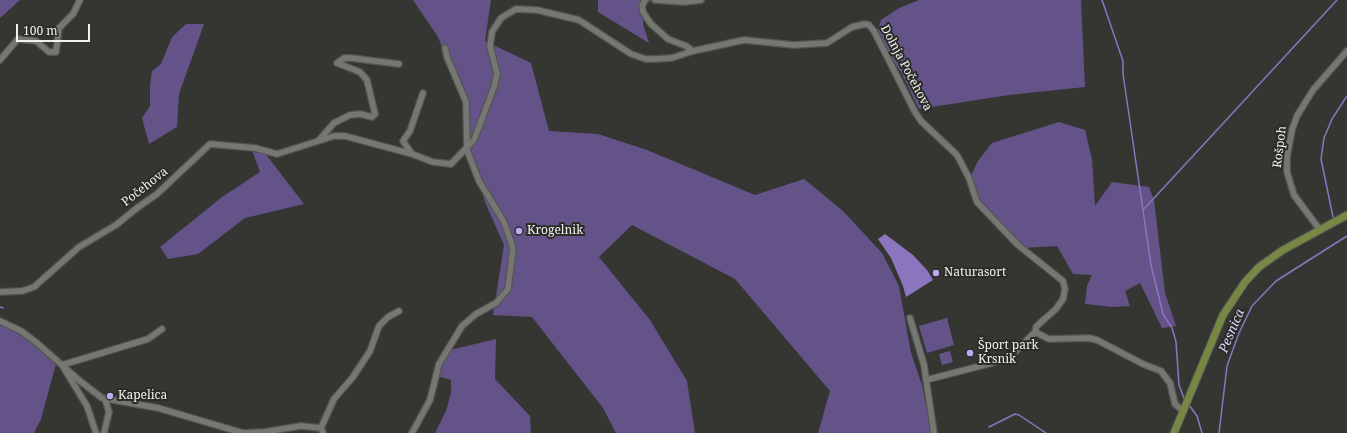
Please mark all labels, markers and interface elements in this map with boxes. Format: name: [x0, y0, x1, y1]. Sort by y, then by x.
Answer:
scale bar: [18, 16, 92, 42]
text: 100 m: [23, 22, 58, 39]
street label: Dolnja Počehova: [877, 23, 935, 113]
street label: Rošpoh: [1270, 125, 1290, 169]
street label: Počehova: [119, 164, 171, 210]
place label: Krogelnik: [527, 224, 583, 238]
marker: Krogelnik: [514, 226, 524, 236]
place label: Naturasort: [944, 266, 1006, 280]
marker: Naturasort: [931, 268, 941, 278]
water label: Pesnica: [1216, 307, 1248, 355]
place label: Šport park Krsnik: [978, 339, 1039, 367]
marker: Šport park Krsnik: [965, 348, 975, 358]
place label: Kapelica: [118, 389, 167, 403]
marker: Kapelica: [105, 391, 115, 401]

